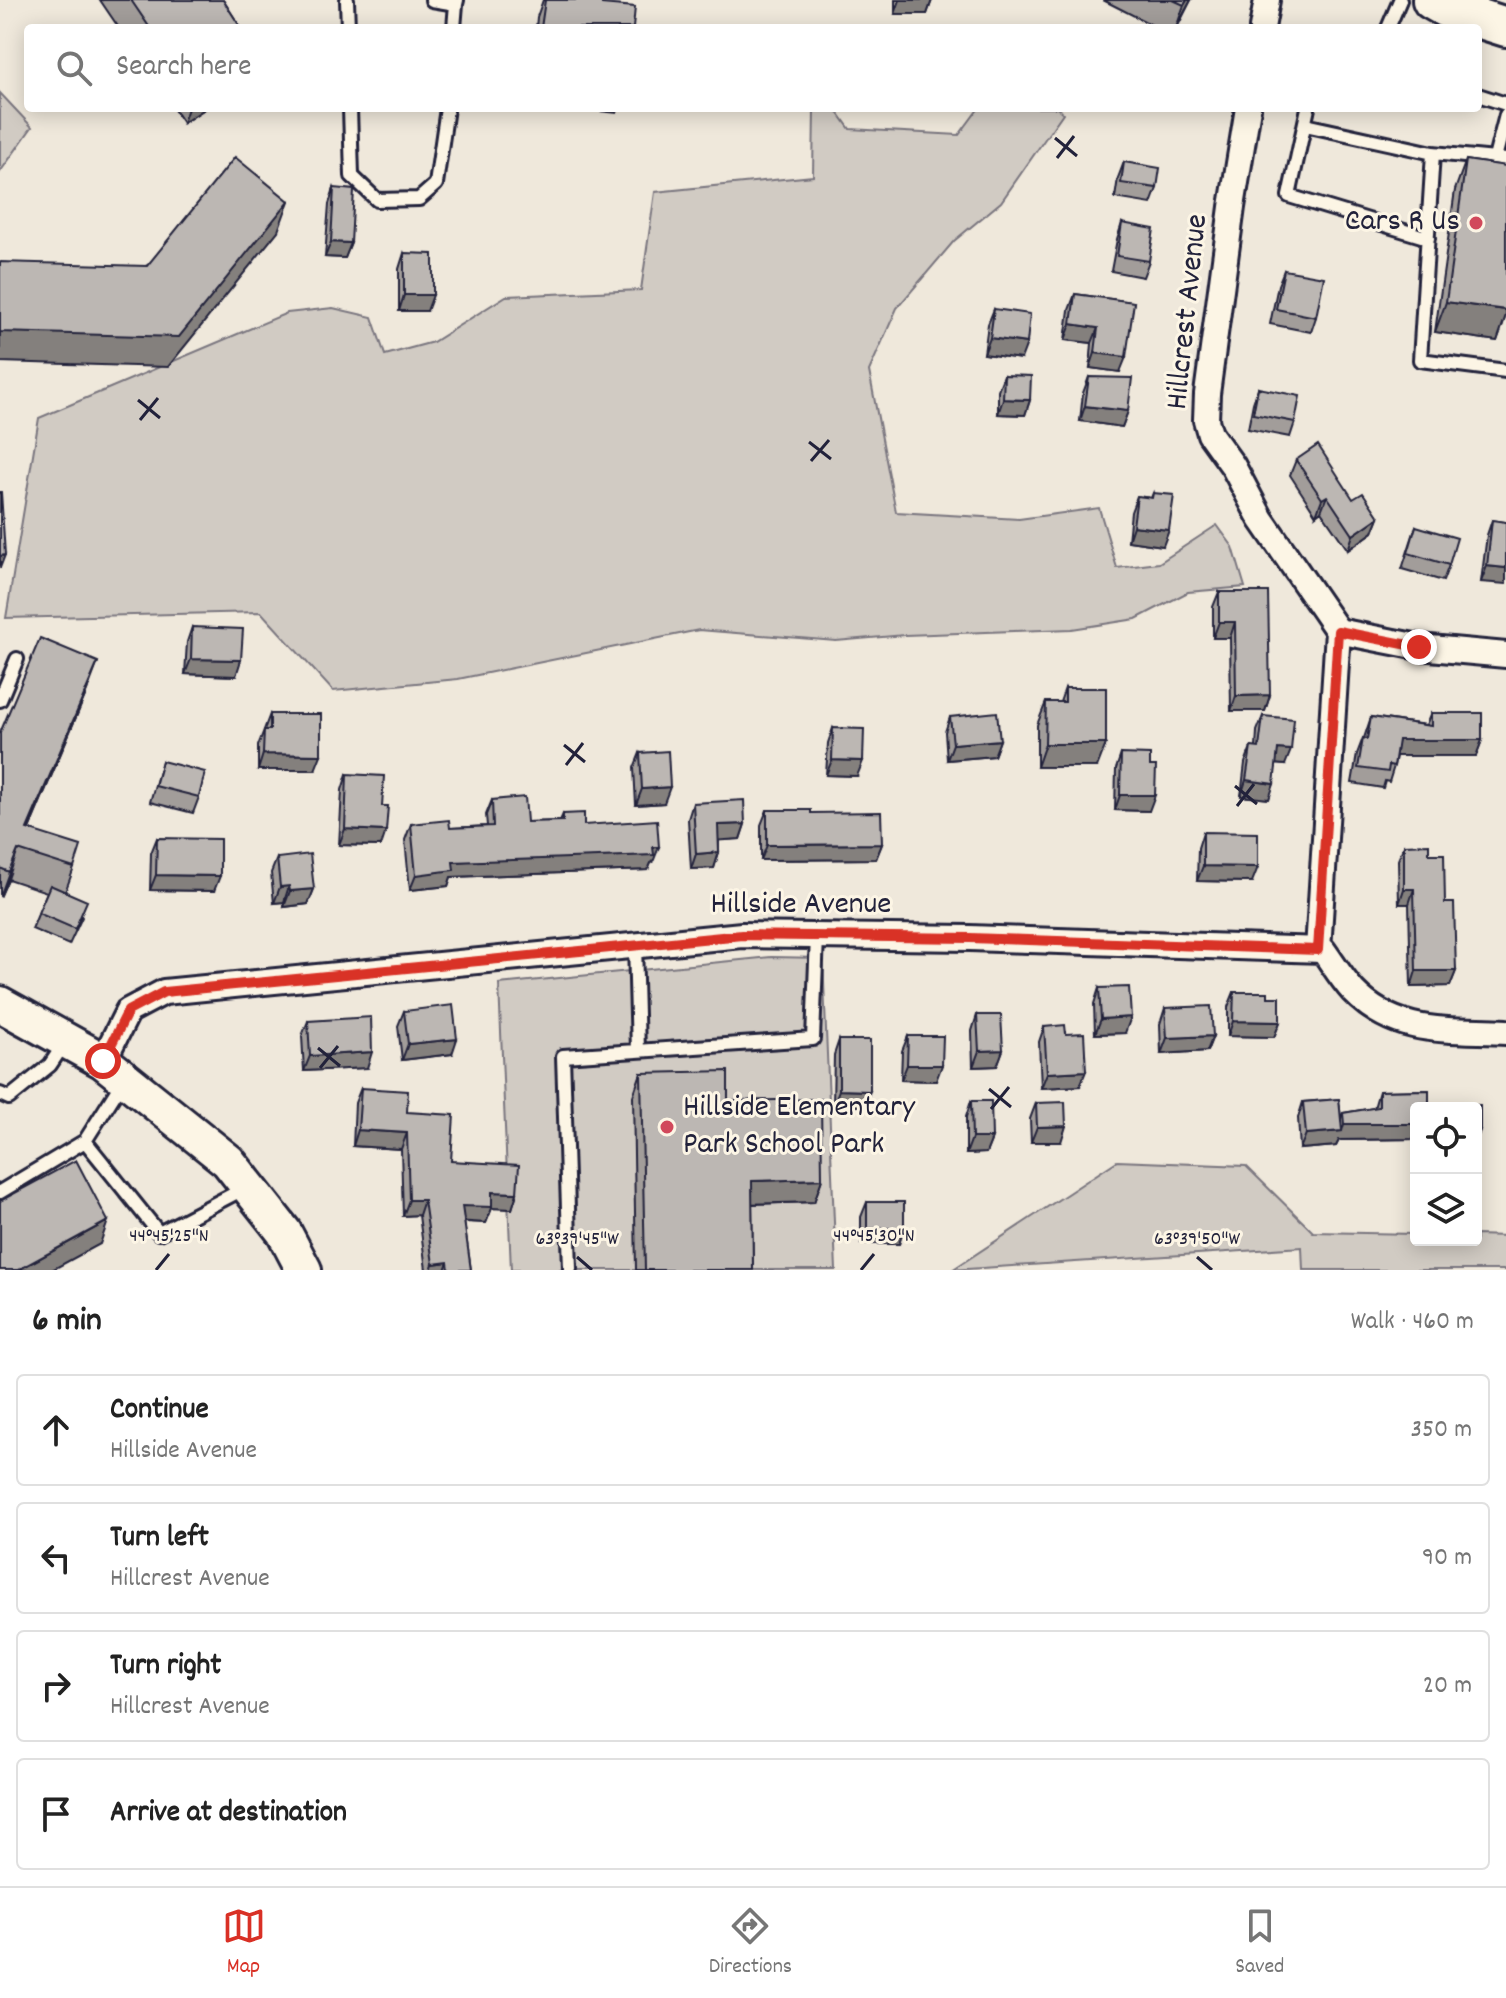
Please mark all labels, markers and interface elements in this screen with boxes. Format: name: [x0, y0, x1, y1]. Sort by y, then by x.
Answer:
search box: [24, 24, 1482, 112]
icon: search: [52, 46, 96, 90]
text: Search here: [116, 47, 252, 90]
place label: Cars R Us: [1345, 200, 1460, 246]
street label: Hillcrest Avenue: [1156, 212, 1222, 412]
marker: Cars R Us: [1467, 214, 1485, 232]
route end: [1401, 629, 1437, 665]
street label: Hillside Avenue: [711, 883, 891, 929]
route start: [85, 1043, 121, 1079]
place label: Hillside Elementary Park School Park: [683, 1086, 916, 1169]
map controls: [1410, 1102, 1482, 1246]
button: locate: [1410, 1102, 1482, 1174]
marker: Hillside Elementary Park School Park: [658, 1118, 676, 1136]
button: layers: [1410, 1174, 1482, 1246]
text: 44°45'25"N: [129, 1223, 209, 1251]
text: 44°45'30"N: [833, 1223, 915, 1251]
text: 63°39'45"W: [535, 1226, 619, 1254]
text: 63°39'50"W: [1154, 1226, 1240, 1254]
text: 6 min: [32, 1298, 102, 1347]
text: Walk · 460 m: [1351, 1304, 1474, 1341]
text: Continue: [110, 1390, 209, 1433]
icon: ahead: [34, 1408, 78, 1452]
text: 350 m: [1410, 1412, 1472, 1449]
text: Hillside Avenue: [110, 1433, 257, 1470]
text: Turn left: [110, 1518, 209, 1561]
icon: left: [34, 1536, 78, 1580]
text: 90 m: [1422, 1540, 1472, 1577]
text: Hillcrest Avenue: [110, 1561, 270, 1598]
text: Turn right: [110, 1646, 221, 1689]
icon: right: [34, 1664, 78, 1708]
text: 20 m: [1423, 1668, 1472, 1705]
text: Hillcrest Avenue: [110, 1689, 270, 1726]
icon: arrive: [34, 1792, 78, 1836]
text: Arrive at destination: [110, 1793, 347, 1836]
tab: Map: [222, 1904, 266, 1983]
tab: Directions: [709, 1904, 792, 1983]
tab: Saved: [1235, 1904, 1284, 1983]

